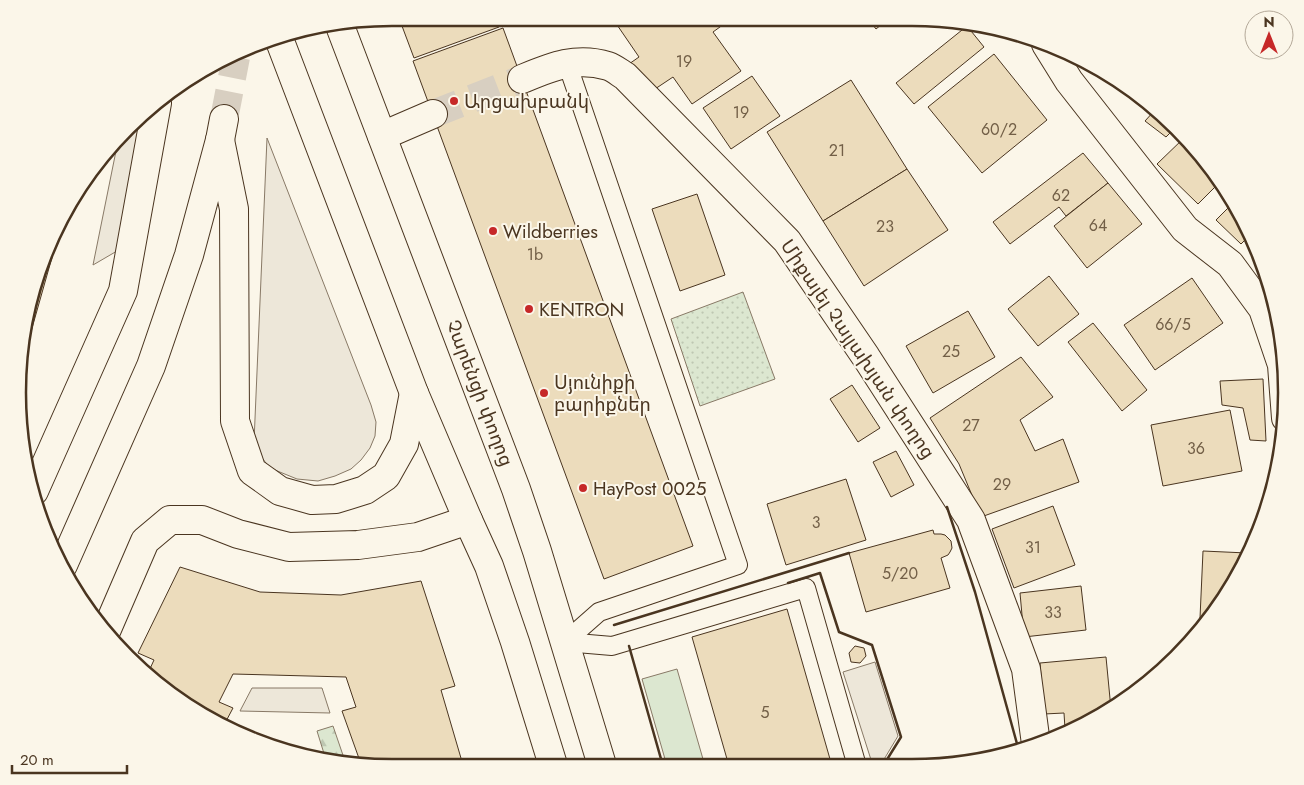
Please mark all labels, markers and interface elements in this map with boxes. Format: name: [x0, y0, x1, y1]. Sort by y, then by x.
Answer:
north arrow: [1244, 10, 1294, 60]
text: N: [1263, 12, 1275, 32]
house number: 19: [676, 50, 692, 73]
place label: Արցախբանկ: [464, 88, 589, 115]
marker: Արցախբանկ: [448, 95, 460, 107]
house number: 19: [733, 101, 749, 124]
house number: 60/2: [981, 118, 1017, 141]
house number: 21: [829, 139, 845, 162]
house number: 62: [1052, 184, 1070, 207]
house number: 64: [1089, 214, 1107, 237]
house number: 23: [876, 215, 894, 238]
place label: Wildberries: [503, 218, 598, 245]
marker: Wildberries: [487, 225, 499, 237]
street label: Միքայել Չայլախյան փողոց: [774, 234, 942, 464]
house number: 1b: [527, 243, 543, 266]
place label: KENTRON: [539, 296, 624, 323]
marker: KENTRON: [523, 303, 535, 315]
house number: 66/5: [1155, 313, 1191, 336]
street label: Չարենցի փողոց: [440, 316, 520, 470]
house number: 25: [942, 340, 960, 363]
place label: Սյունիքի բարիքներ: [554, 369, 651, 418]
marker: Սյունիքի բարիքներ: [538, 387, 550, 399]
house number: 27: [962, 414, 980, 437]
house number: 36: [1187, 437, 1205, 460]
house number: 29: [993, 473, 1011, 496]
place label: HayPost 0025: [593, 475, 706, 502]
marker: HayPost 0025: [577, 482, 589, 494]
house number: 3: [812, 511, 821, 534]
house number: 31: [1025, 536, 1041, 559]
house number: 5/20: [882, 562, 918, 585]
house number: 33: [1044, 601, 1062, 624]
house number: 5: [760, 701, 770, 724]
scale bar: [12, 742, 128, 774]
text: 20 m: [20, 749, 54, 771]

